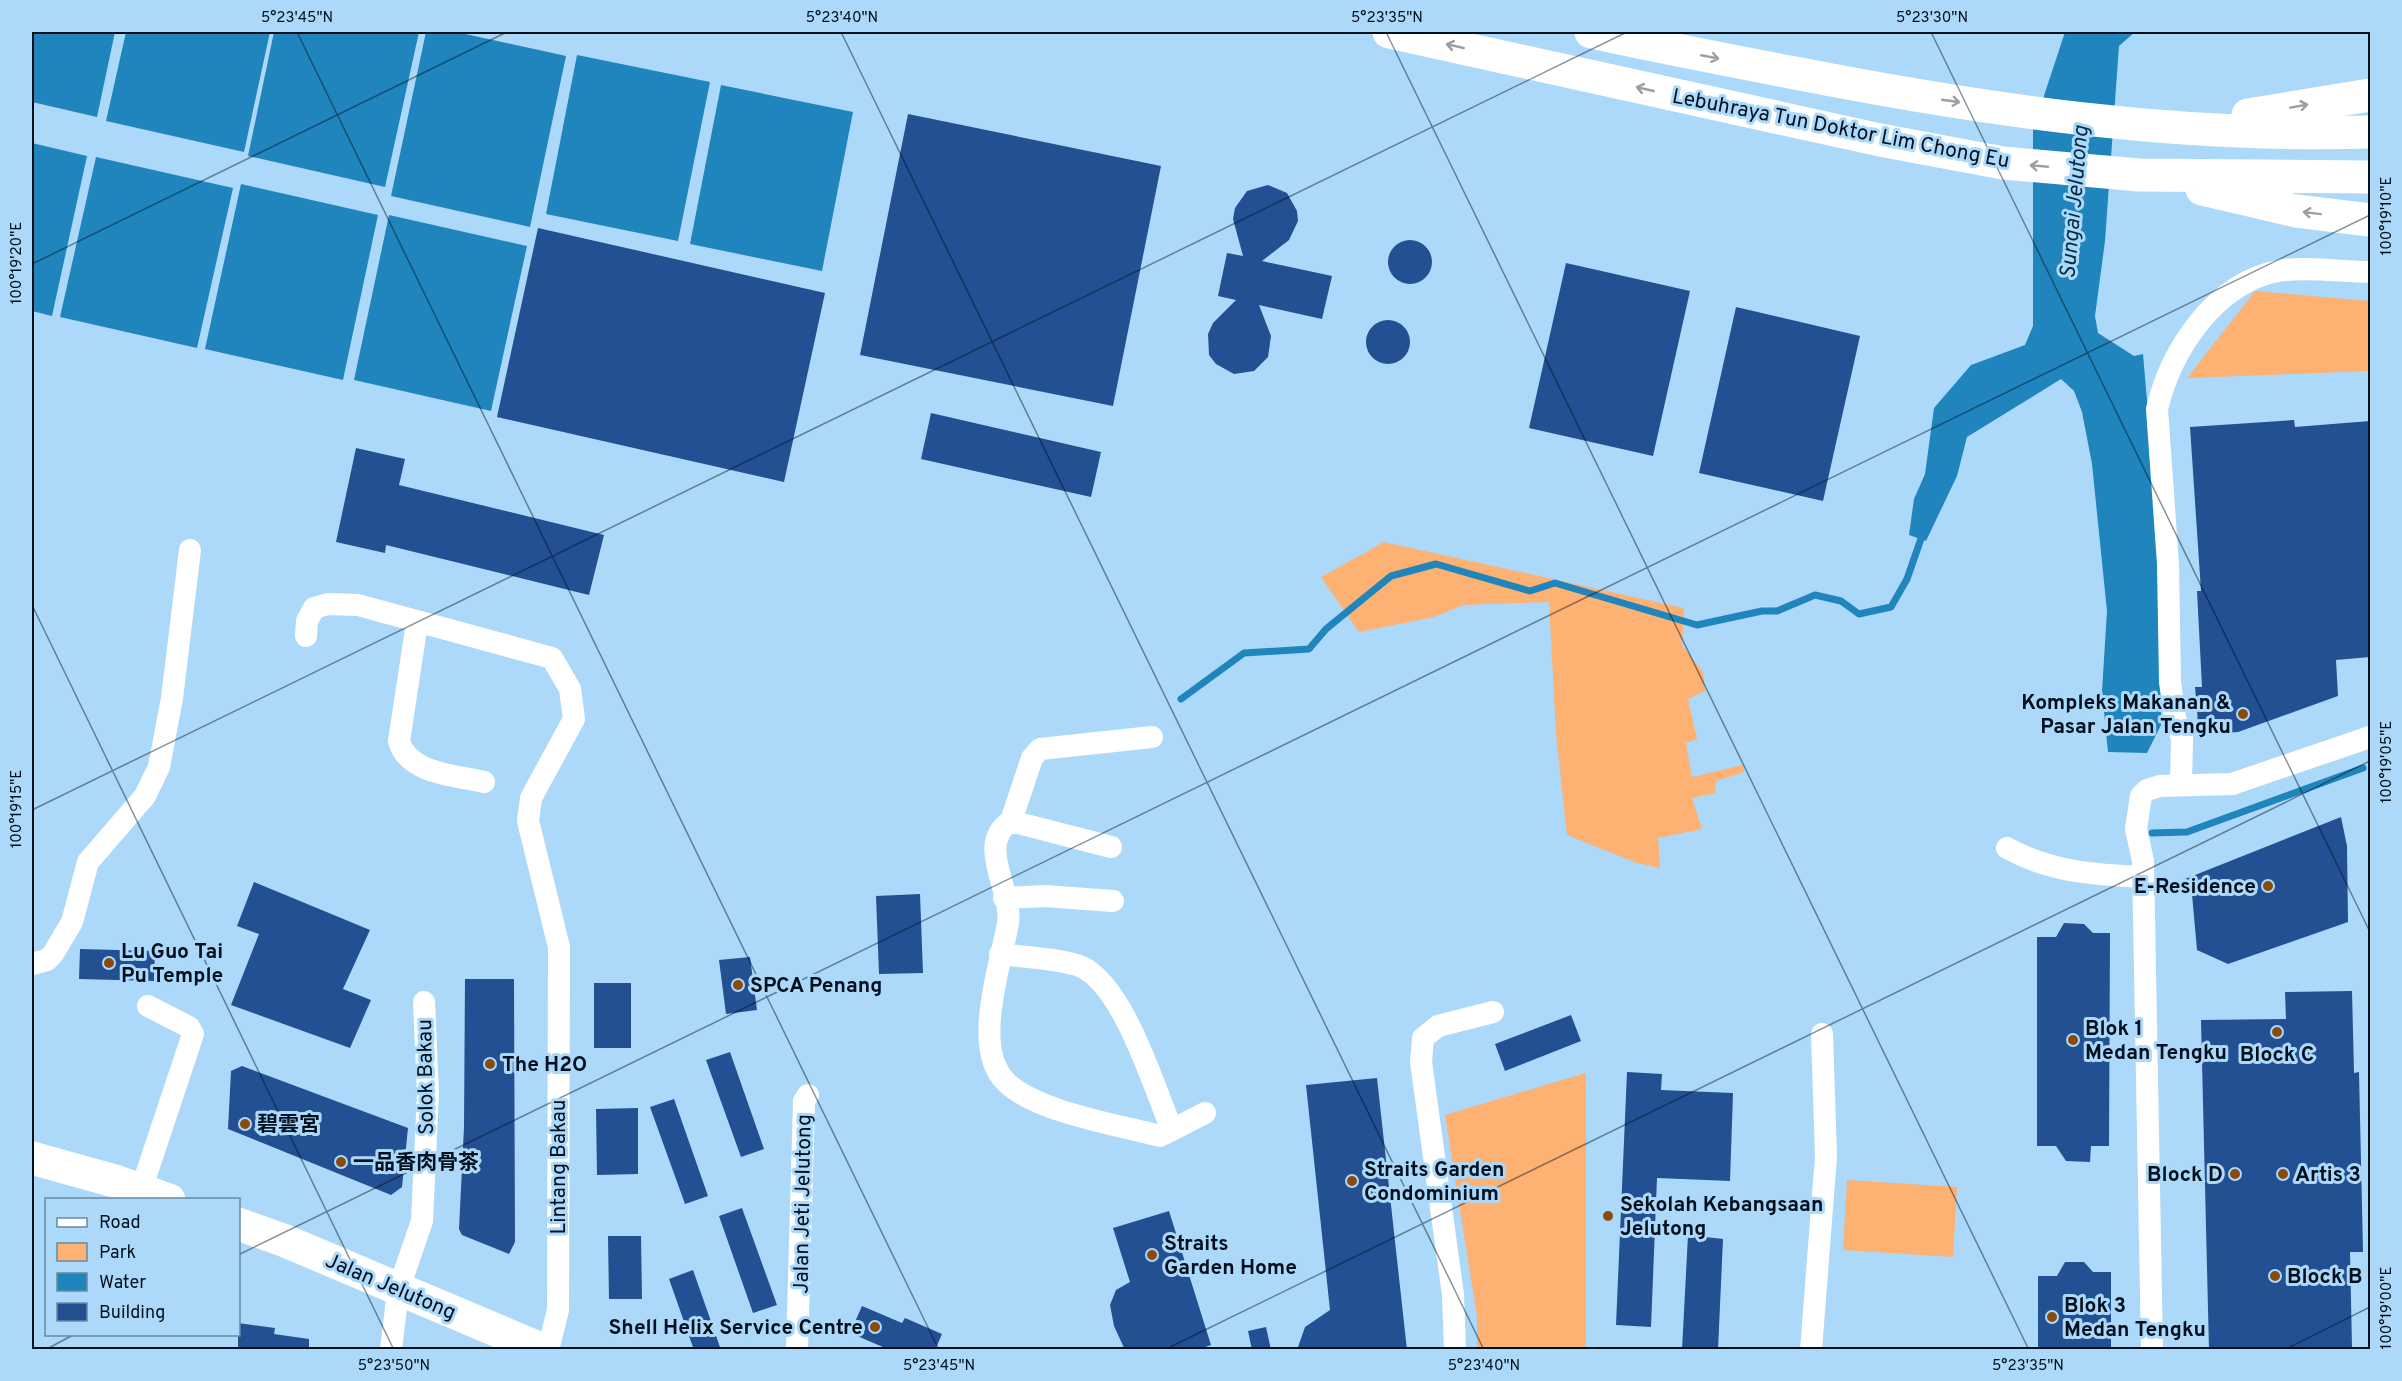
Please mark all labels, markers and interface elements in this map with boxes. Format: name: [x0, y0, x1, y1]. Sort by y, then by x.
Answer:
text: 5°23'45"N: [261, 9, 333, 28]
text: 5°23'40"N: [806, 9, 878, 28]
text: 5°23'35"N: [1351, 9, 1423, 28]
text: 5°23'30"N: [1896, 9, 1968, 28]
one-way arrow: [1445, 40, 1464, 52]
one-way arrow: [1699, 52, 1719, 63]
one-way arrow: [1636, 83, 1655, 94]
street label: Lebuhraya Tun Doktor Lim Chong Eu: [1670, 83, 2012, 175]
one-way arrow: [1941, 95, 1961, 106]
one-way arrow: [2289, 100, 2309, 111]
water label: Sungai Jelutong: [2055, 123, 2096, 280]
one-way arrow: [2030, 160, 2050, 171]
text: 100°19'10"E: [2378, 177, 2397, 255]
one-way arrow: [2303, 207, 2323, 218]
text: 100°19'20"E: [8, 222, 27, 304]
place label: Kompleks Makanan & Pasar Jalan Tengku: [2021, 690, 2231, 741]
marker: Kompleks Makanan & Pasar Jalan Tengku: [2236, 707, 2250, 721]
text: 100°19'05"E: [2378, 721, 2397, 803]
text: 100°19'15"E: [8, 770, 27, 848]
place label: E-Residence: [2134, 874, 2256, 901]
marker: E-Residence: [2261, 879, 2275, 893]
place label: Lu Guo Tai Pu Temple: [121, 939, 223, 990]
marker: Lu Guo Tai Pu Temple: [102, 956, 116, 970]
place label: SPCA Penang: [750, 973, 883, 1000]
marker: SPCA Penang: [731, 978, 745, 992]
place label: Blok 1 Medan Tengku: [2085, 1016, 2227, 1067]
street label: Solok Bakau: [412, 1019, 441, 1135]
marker: Block C: [2270, 1025, 2284, 1039]
marker: Blok 1 Medan Tengku: [2066, 1033, 2080, 1047]
place label: Block C: [2240, 1042, 2314, 1069]
place label: The H2O: [502, 1052, 587, 1079]
marker: The H2O: [483, 1057, 497, 1071]
street label: Lintang Bakau: [546, 1099, 573, 1235]
place label: 碧雲宮: [257, 1112, 320, 1139]
street label: Jalan Jeti Jelutong: [788, 1114, 819, 1294]
marker: 碧雲宮: [238, 1117, 252, 1131]
place label: 一品香肉骨茶: [353, 1150, 479, 1177]
marker: 一品香肉骨茶: [334, 1155, 348, 1169]
place label: Straits Garden Condominium: [1364, 1157, 1505, 1208]
place label: Block D: [2147, 1162, 2223, 1189]
place label: Artis 3: [2295, 1162, 2361, 1189]
marker: Block D: [2228, 1167, 2242, 1181]
marker: Artis 3: [2276, 1167, 2290, 1181]
marker: Straits Garden Condominium: [1345, 1174, 1359, 1188]
place label: Sekolah Kebangsaan Jelutong: [1620, 1192, 1823, 1243]
legend: [45, 1198, 240, 1336]
marker: Sekolah Kebangsaan Jelutong: [1601, 1209, 1615, 1223]
text: Road: [99, 1212, 141, 1235]
place label: Straits Garden Home: [1164, 1231, 1297, 1282]
text: Park: [99, 1242, 136, 1265]
street label: Jalan Jelutong: [321, 1248, 460, 1327]
marker: Straits Garden Home: [1145, 1248, 1159, 1262]
place label: Block B: [2287, 1264, 2362, 1291]
text: 100°19'00"E: [2378, 1267, 2397, 1349]
marker: Block B: [2268, 1269, 2282, 1283]
text: Water: [99, 1272, 146, 1295]
place label: Blok 3 Medan Tengku: [2064, 1293, 2206, 1344]
text: Building: [99, 1302, 165, 1325]
marker: Blok 3 Medan Tengku: [2045, 1310, 2059, 1324]
place label: Shell Helix Service Centre: [608, 1315, 863, 1342]
marker: Shell Helix Service Centre: [868, 1320, 882, 1334]
text: 5°23'50"N: [358, 1357, 430, 1376]
text: 5°23'45"N: [903, 1357, 975, 1376]
text: 5°23'40"N: [1448, 1357, 1520, 1376]
text: 5°23'35"N: [1992, 1357, 2064, 1376]

